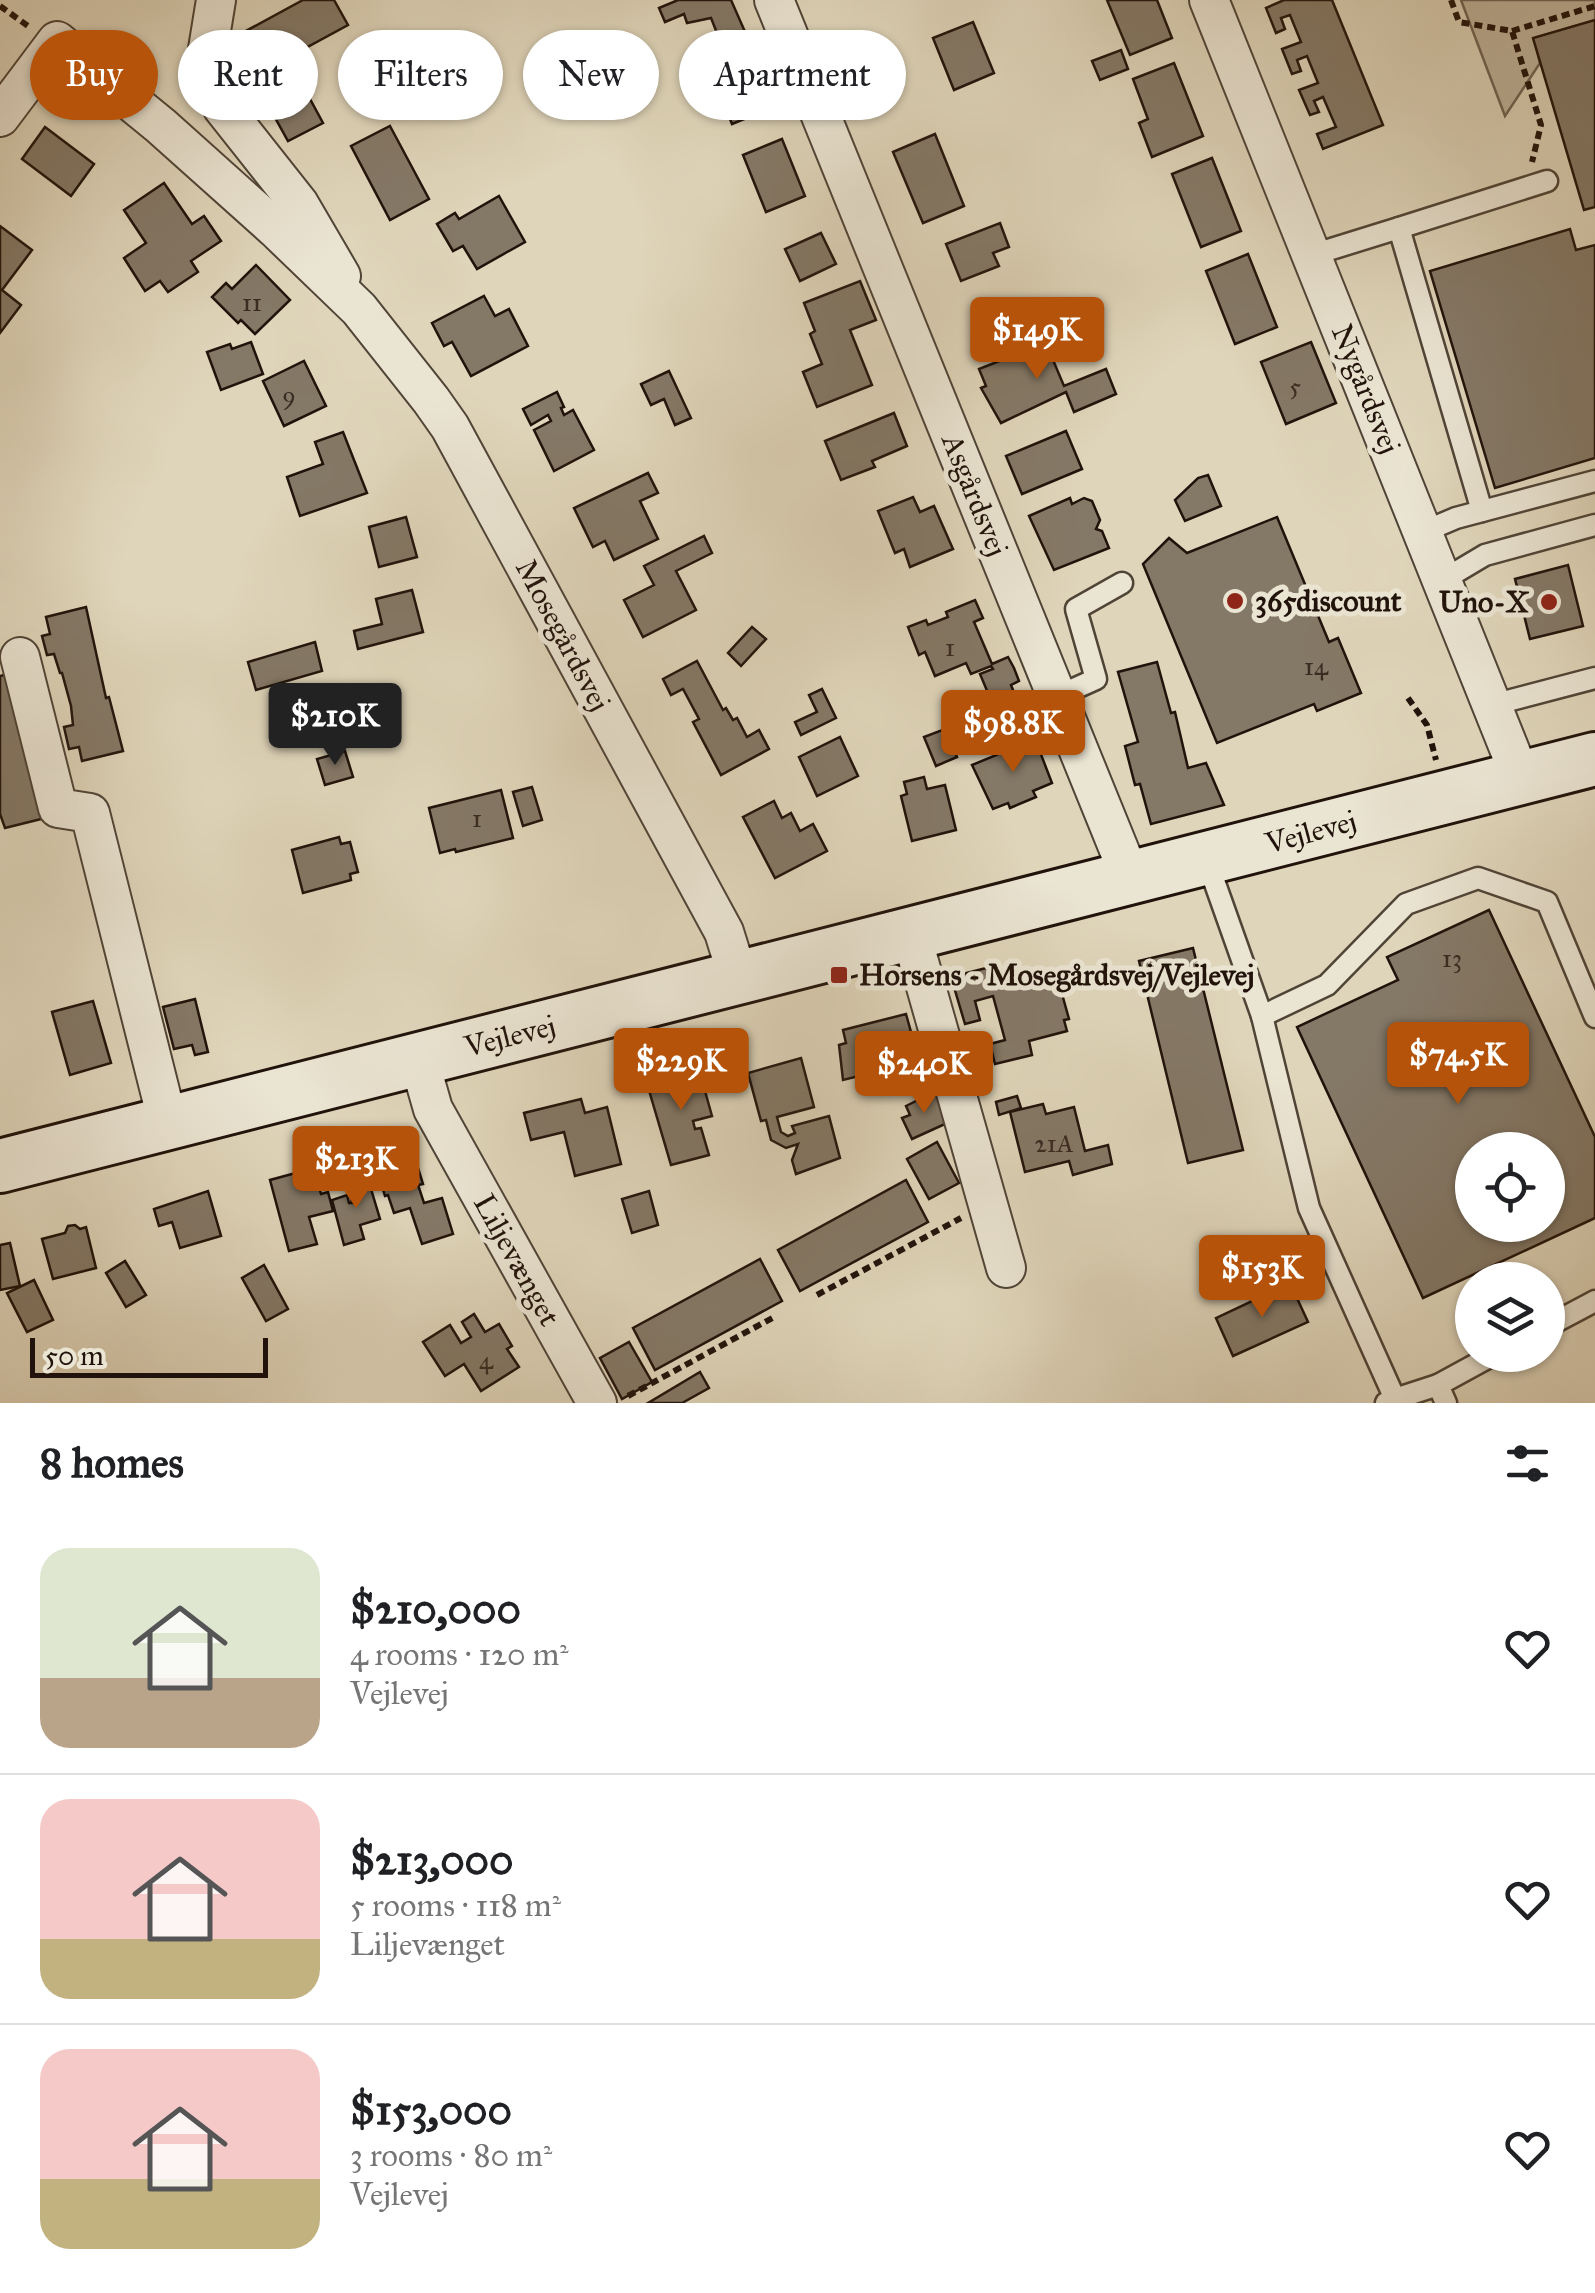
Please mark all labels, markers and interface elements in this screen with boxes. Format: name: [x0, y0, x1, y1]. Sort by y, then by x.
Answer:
chip: Buy: [30, 30, 158, 120]
chip: Rent: [178, 30, 318, 120]
chip: Filters: [338, 30, 503, 120]
chip: New: [523, 30, 659, 120]
chip: Apartment: [679, 30, 906, 120]
house number: 11: [242, 287, 262, 318]
pin: $149K: [967, 297, 1107, 382]
text: $149K: [992, 310, 1082, 349]
street label: Nygårdsvej: [1324, 319, 1408, 459]
house number: 5: [1289, 371, 1301, 402]
house number: 9: [282, 380, 296, 411]
street label: Asgårdsvej: [933, 427, 1016, 561]
street label: Mosegårdsvej: [508, 553, 618, 717]
place label: 365discount: [1255, 583, 1402, 619]
place label: Uno-X: [1439, 584, 1530, 620]
marker: 365discount: [1224, 590, 1246, 612]
marker: Uno-X: [1538, 591, 1560, 613]
house number: 1: [945, 632, 955, 663]
house number: 14: [1304, 651, 1329, 682]
pin: $210K: [265, 683, 405, 768]
pin: $98.8K: [932, 690, 1094, 775]
text: $210K: [291, 696, 379, 735]
text: $98.8K: [963, 703, 1063, 742]
house number: 1: [472, 803, 482, 834]
street label: Vejlevej: [1261, 803, 1360, 862]
house number: 13: [1442, 943, 1462, 974]
place label: Horsens - Mosegårdsvej/Vejlevej: [859, 957, 1255, 993]
marker: Horsens - Mosegårdsvej/Vejlevej: [828, 964, 850, 986]
street label: Vejlevej: [460, 1007, 559, 1065]
pin: $74.5K: [1377, 1022, 1539, 1107]
pin: $229K: [611, 1028, 751, 1113]
pin: $240K: [854, 1031, 994, 1116]
text: $74.5K: [1409, 1035, 1507, 1074]
text: $229K: [636, 1041, 726, 1080]
text: $240K: [877, 1044, 971, 1083]
pin: $213K: [286, 1126, 426, 1211]
house number: 21A: [1034, 1128, 1074, 1159]
map controls: [1455, 1132, 1565, 1372]
button: locate: [1455, 1132, 1565, 1242]
text: $213K: [314, 1139, 398, 1178]
street label: Liljevænget: [466, 1188, 568, 1333]
pin: $153K: [1192, 1235, 1332, 1320]
text: $153K: [1221, 1248, 1303, 1287]
button: layers: [1455, 1262, 1565, 1372]
scale bar: [30, 1333, 268, 1378]
text: 50 m: [45, 1338, 104, 1373]
house number: 4: [479, 1345, 494, 1376]
icon: filters: [1500, 1436, 1555, 1491]
text: 8 homes: [40, 1437, 184, 1489]
text: $210,000: [350, 1583, 521, 1635]
icon: home: [120, 1588, 240, 1708]
icon: heart: [1500, 1621, 1555, 1676]
text: 4 rooms · 120 m²: [350, 1635, 569, 1674]
text: Vejlevej: [350, 1674, 449, 1713]
text: $213,000: [350, 1834, 514, 1886]
icon: home: [120, 1839, 240, 1959]
icon: heart: [1500, 1872, 1555, 1927]
text: 5 rooms · 118 m²: [350, 1886, 561, 1925]
text: Liljevænget: [350, 1925, 505, 1964]
text: $153,000: [350, 2084, 512, 2136]
icon: home: [120, 2089, 240, 2209]
icon: heart: [1500, 2122, 1555, 2177]
text: 3 rooms · 80 m²: [350, 2136, 552, 2175]
text: Vejlevej: [350, 2175, 449, 2214]

